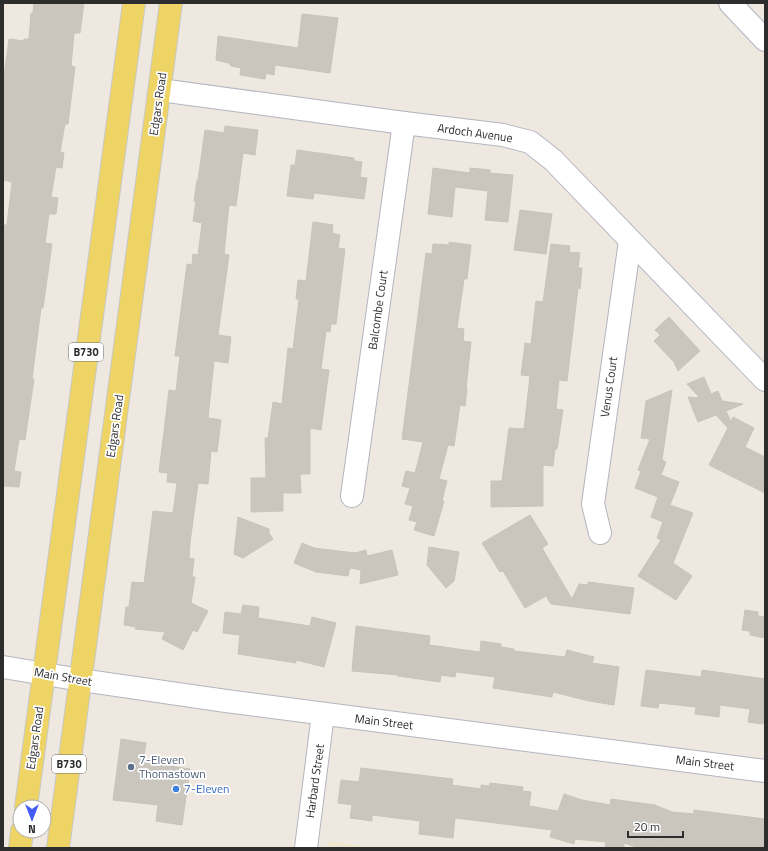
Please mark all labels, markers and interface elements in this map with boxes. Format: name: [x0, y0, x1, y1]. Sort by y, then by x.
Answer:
street label: Edgars Road: [144, 71, 171, 137]
street label: Ardoch Avenue: [436, 118, 514, 147]
street label: Balcombe Court: [363, 268, 393, 351]
road number: B730: [69, 343, 103, 361]
street label: Venus Court: [595, 355, 622, 419]
street label: Edgars Road: [101, 393, 128, 459]
street label: Main Street: [33, 662, 94, 691]
street label: Edgars Road: [21, 705, 48, 771]
street label: Main Street: [354, 708, 415, 735]
street label: Harbard Street: [300, 742, 329, 819]
street label: Main Street: [675, 749, 736, 776]
place label: 7-Eleven Thomastown: [139, 750, 206, 783]
road number: B730: [52, 755, 86, 773]
marker: 7-Eleven Thomastown: [126, 762, 136, 772]
place label: 7-Eleven: [184, 779, 230, 798]
marker: 7-Eleven: [171, 784, 181, 794]
north arrow: [12, 799, 52, 839]
scale bar: [628, 813, 683, 839]
text: 20 m: [634, 817, 660, 836]
text: N: [28, 821, 36, 837]

